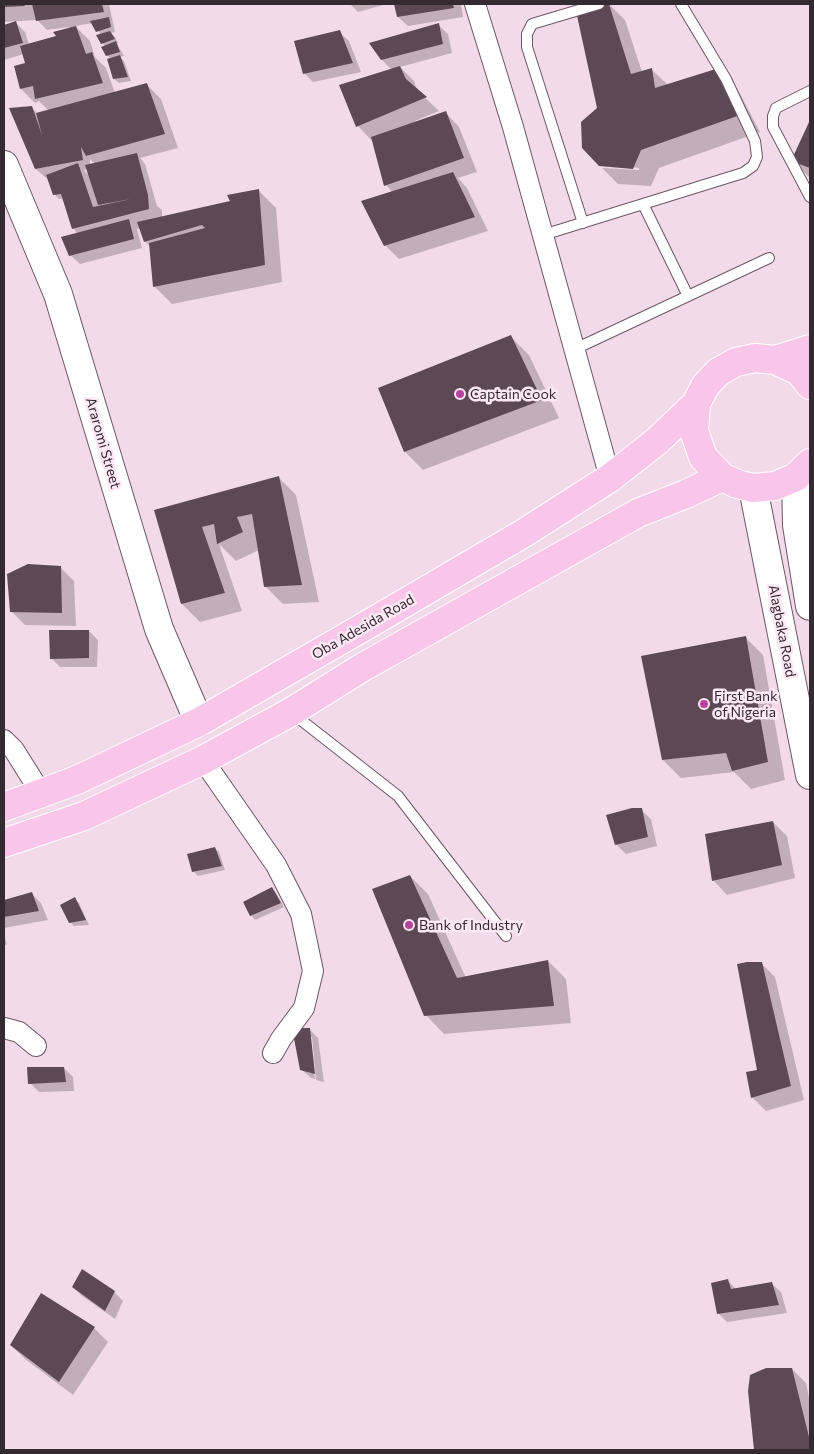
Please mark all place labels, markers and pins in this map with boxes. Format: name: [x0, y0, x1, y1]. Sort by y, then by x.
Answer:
place label: Captain Cook: [470, 386, 556, 402]
marker: Captain Cook: [454, 388, 466, 400]
place label: First Bank of Nigeria: [714, 688, 778, 720]
marker: First Bank of Nigeria: [698, 698, 710, 710]
place label: Bank of Industry: [419, 917, 523, 933]
marker: Bank of Industry: [403, 919, 415, 931]

